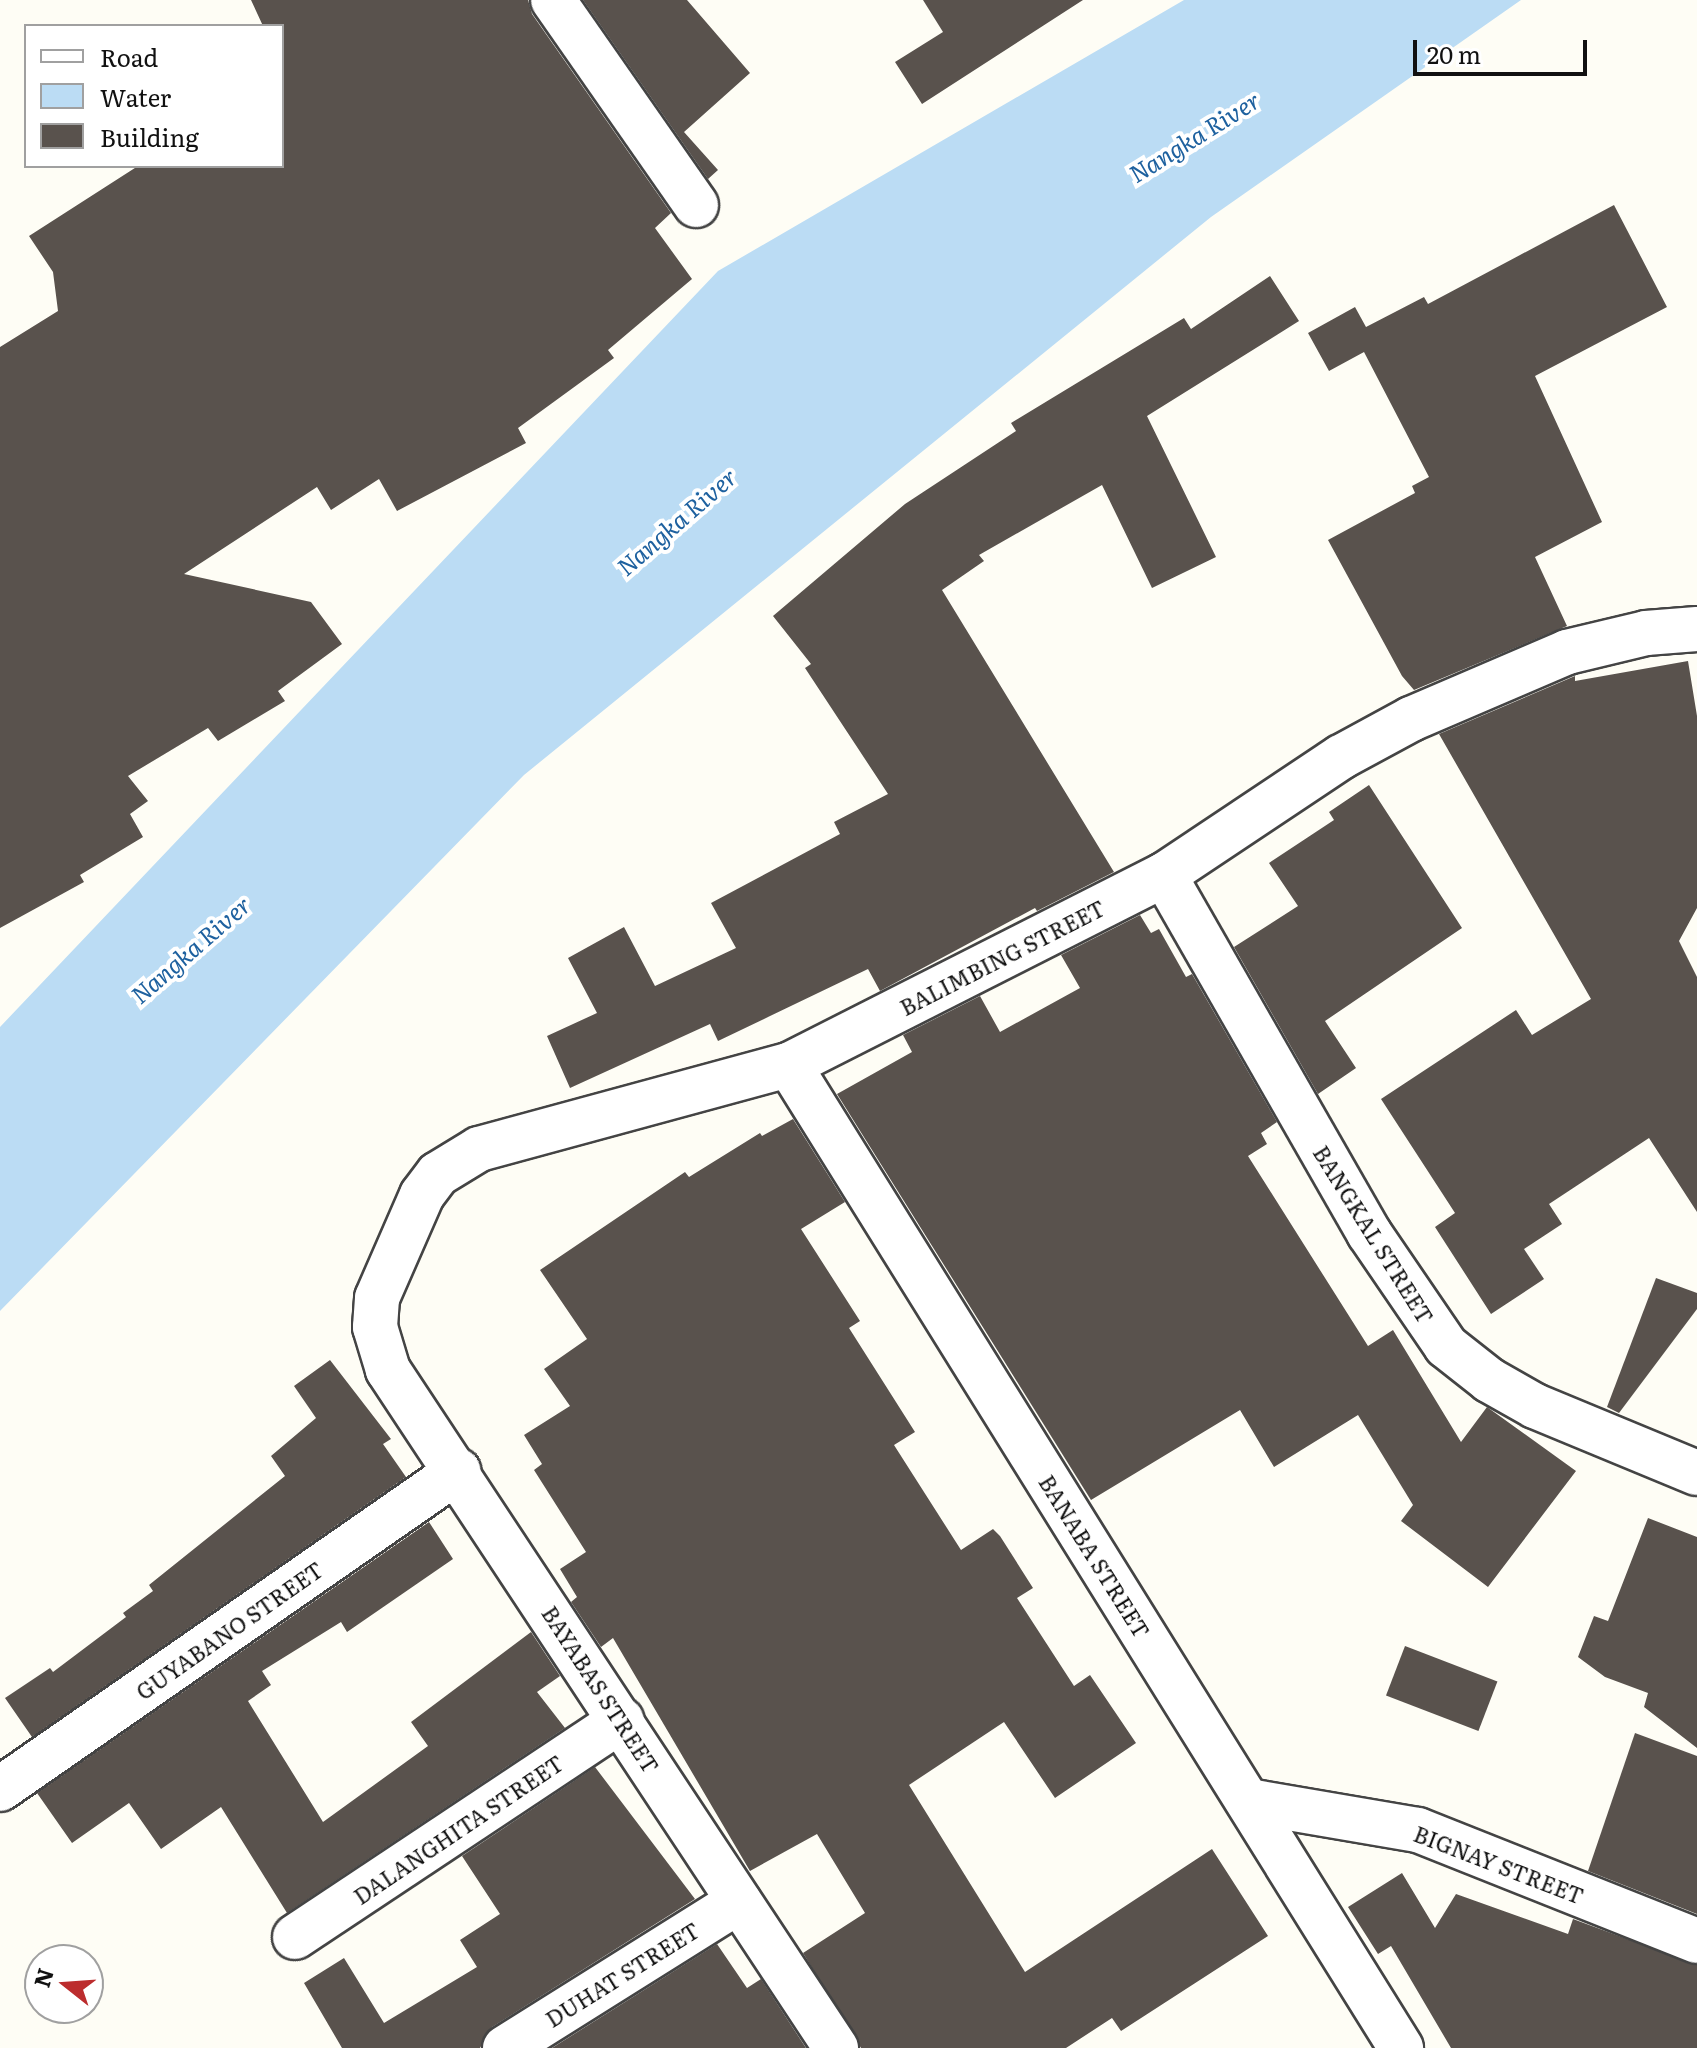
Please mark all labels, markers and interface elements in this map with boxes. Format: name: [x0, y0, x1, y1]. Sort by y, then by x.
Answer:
legend: [24, 24, 284, 168]
scale bar: [1417, 24, 1591, 74]
text: 20 m: [1427, 36, 1481, 71]
text: Road: [100, 39, 158, 74]
text: Water: [100, 79, 171, 114]
water label: Nangka River: [1123, 84, 1265, 188]
text: Building: [100, 119, 199, 154]
water label: Nangka River: [610, 461, 742, 581]
water label: Nangka River: [124, 889, 256, 1009]
street label: BALIMBING STREET: [895, 894, 1109, 1020]
street label: BANGKAL STREET: [1309, 1140, 1439, 1328]
street label: BANABA STREET: [1034, 1470, 1156, 1642]
street label: GUYABANO STREET: [131, 1556, 327, 1704]
street label: BAYABAS STREET: [537, 1601, 665, 1777]
street label: DALANGHITA STREET: [348, 1749, 568, 1909]
street label: BIGNAY STREET: [1410, 1819, 1588, 1909]
street label: DUHAT STREET: [540, 1916, 704, 2032]
north arrow: [24, 1944, 104, 2024]
text: N: [24, 1964, 61, 1991]

